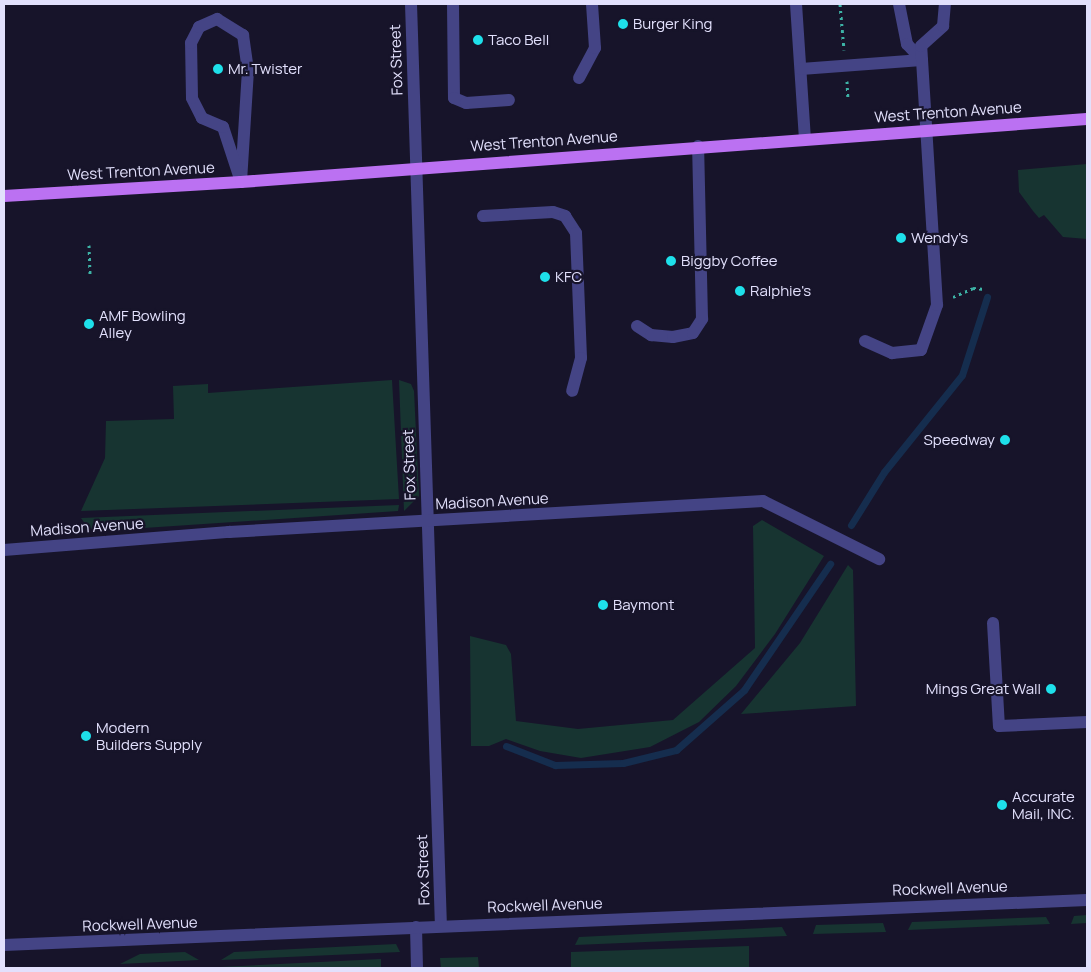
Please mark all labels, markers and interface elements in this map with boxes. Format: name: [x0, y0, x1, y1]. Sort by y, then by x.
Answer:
place label: Burger King: [633, 15, 712, 33]
marker: Burger King: [617, 18, 629, 30]
street label: Fox Street: [386, 24, 406, 96]
place label: Taco Bell: [488, 31, 549, 49]
marker: Taco Bell: [472, 34, 484, 46]
place label: Mr. Twister: [228, 60, 302, 78]
marker: Mr. Twister: [212, 63, 224, 75]
street label: West Trenton Avenue: [874, 98, 1022, 126]
street label: West Trenton Avenue: [470, 127, 618, 155]
street label: West Trenton Avenue: [67, 158, 215, 184]
place label: Wendy's: [911, 229, 968, 247]
marker: Wendy's: [895, 232, 907, 244]
place label: Biggby Coffee: [681, 252, 778, 270]
marker: Biggby Coffee: [665, 255, 677, 267]
place label: KFC: [555, 268, 582, 286]
marker: KFC: [539, 271, 551, 283]
place label: Ralphie's: [750, 282, 811, 300]
marker: Ralphie's: [734, 285, 746, 297]
place label: AMF Bowling Alley: [99, 306, 186, 341]
marker: AMF Bowling Alley: [83, 318, 95, 330]
street label: Fox Street: [399, 429, 419, 501]
place label: Speedway: [924, 431, 995, 449]
marker: Speedway: [999, 434, 1011, 446]
street label: Madison Avenue: [435, 489, 549, 513]
street label: Madison Avenue: [30, 514, 144, 540]
place label: Baymont: [613, 596, 674, 614]
marker: Baymont: [597, 599, 609, 611]
place label: Mings Great Wall: [926, 680, 1041, 698]
marker: Mings Great Wall: [1045, 683, 1057, 695]
place label: Modern Builders Supply: [96, 718, 202, 753]
marker: Modern Builders Supply: [80, 730, 92, 742]
place label: Accurate Mail, INC.: [1012, 787, 1075, 822]
marker: Accurate Mail, INC.: [996, 799, 1008, 811]
street label: Fox Street: [413, 834, 433, 906]
street label: Rockwell Avenue: [892, 877, 1008, 899]
street label: Rockwell Avenue: [487, 894, 603, 916]
street label: Rockwell Avenue: [82, 913, 198, 935]

